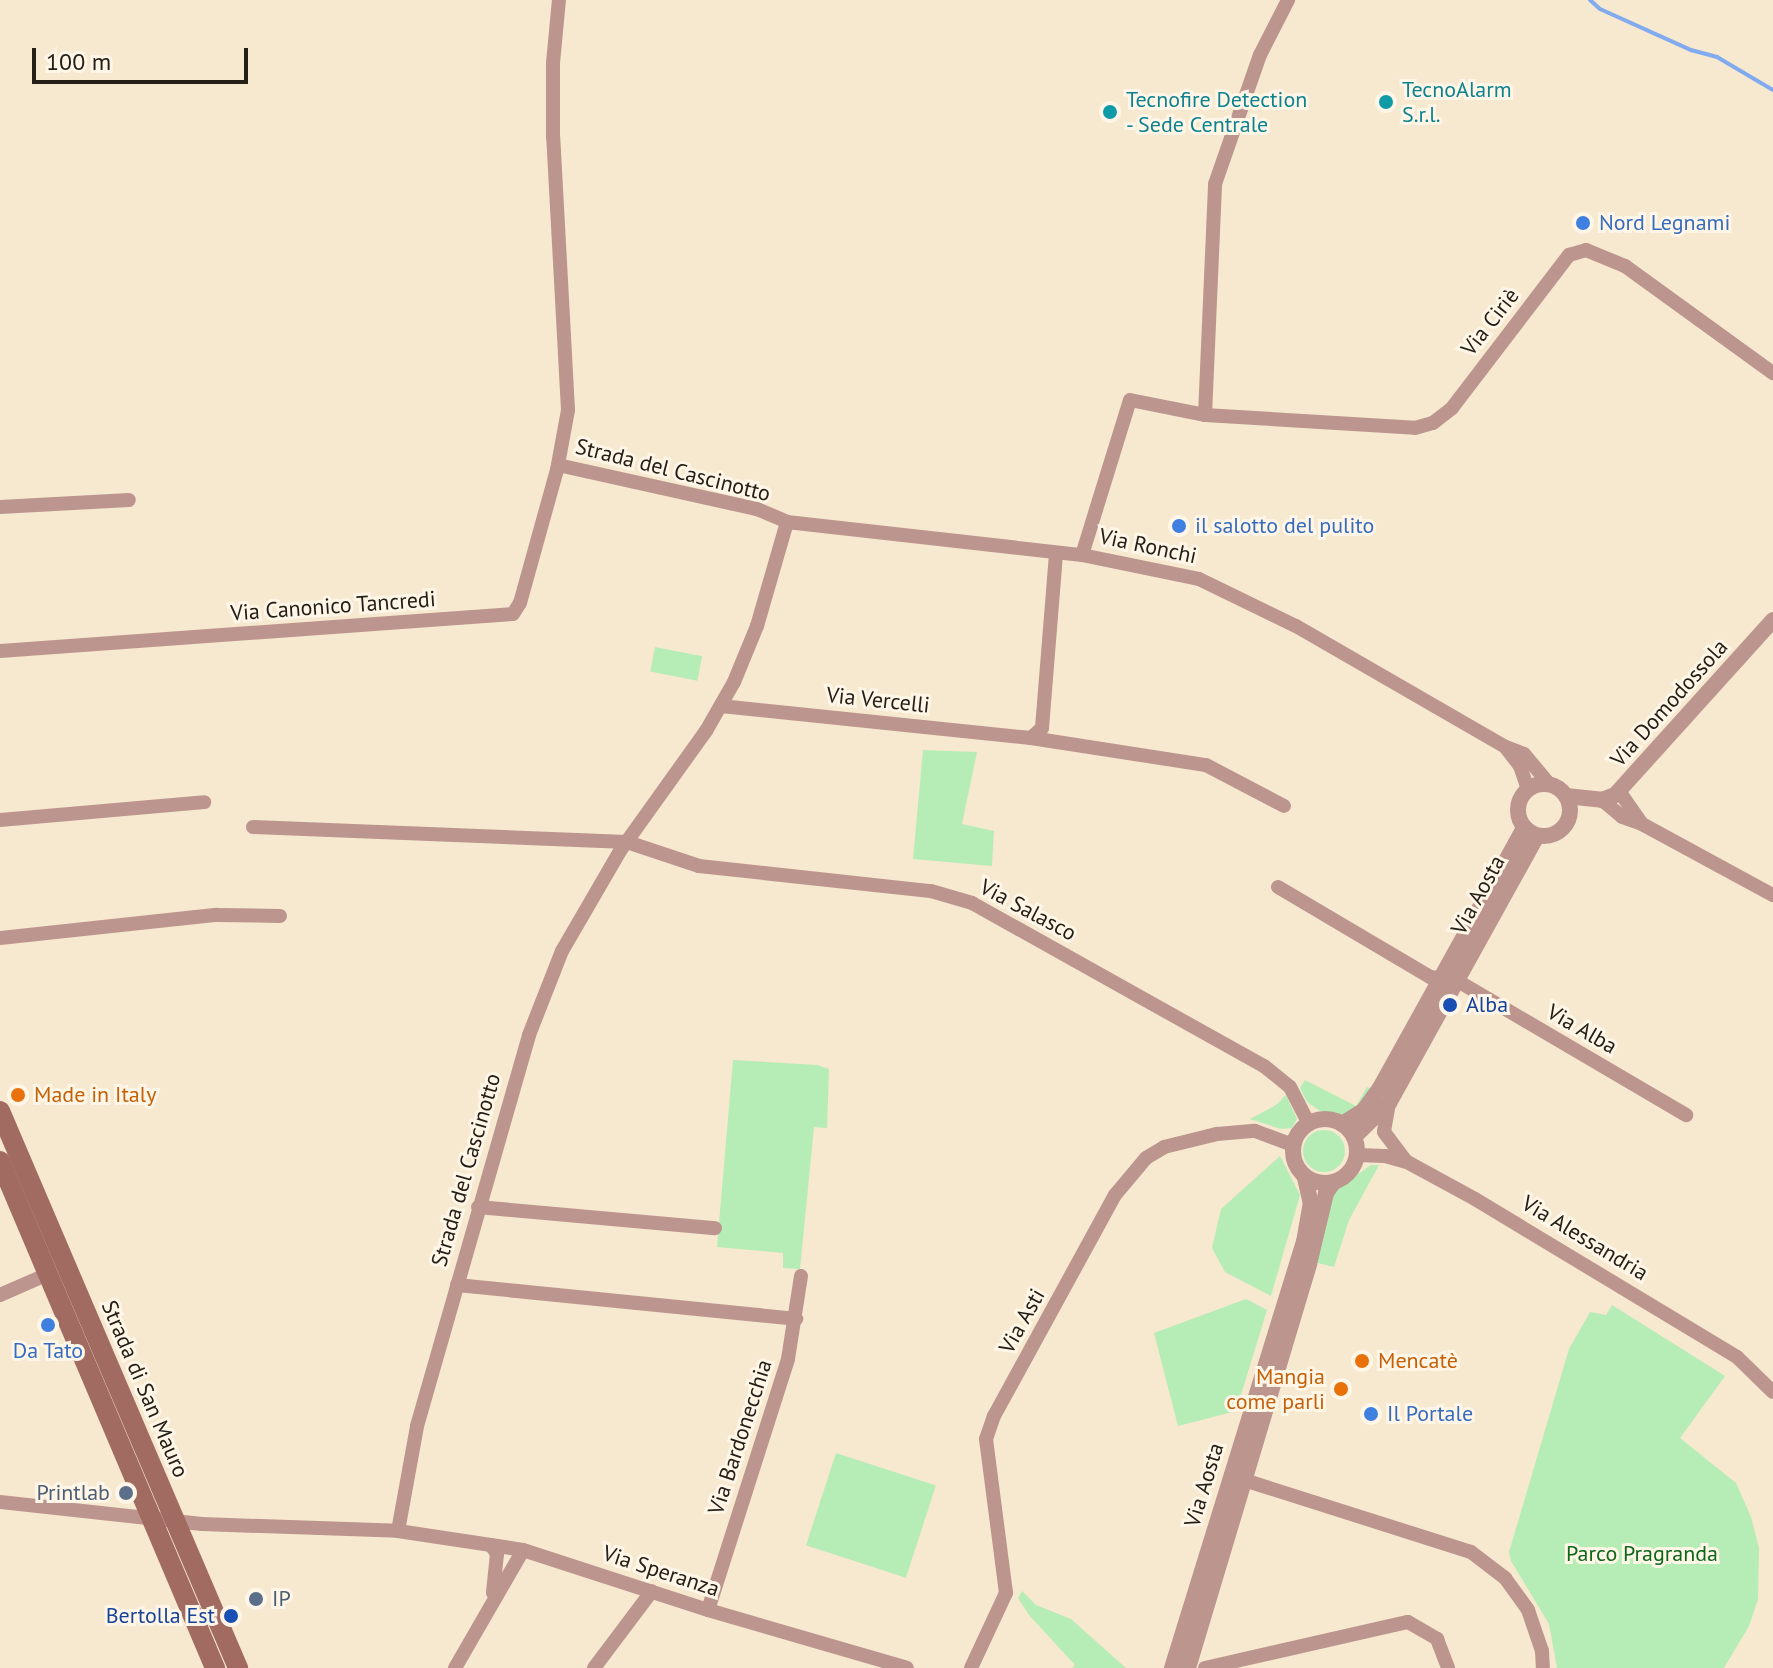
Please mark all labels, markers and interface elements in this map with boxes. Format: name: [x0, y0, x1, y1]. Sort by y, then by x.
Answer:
scale bar: [36, 32, 252, 82]
text: 100 m: [46, 46, 111, 77]
place label: TecnoAlarm S.r.l.: [1402, 76, 1512, 128]
place label: Tecnofire Detection - Sede Centrale: [1126, 86, 1307, 138]
marker: TecnoAlarm S.r.l.: [1377, 93, 1395, 111]
marker: Tecnofire Detection - Sede Centrale: [1101, 103, 1119, 121]
place label: Nord Legnami: [1599, 210, 1730, 236]
marker: Nord Legnami: [1574, 214, 1592, 232]
street label: Via Ciriè: [1456, 283, 1524, 361]
street label: Strada del Cascinotto: [573, 433, 773, 507]
place label: il salotto del pulito: [1195, 513, 1374, 539]
marker: il salotto del pulito: [1170, 517, 1188, 535]
street label: Via Ronchi: [1097, 523, 1199, 569]
street label: Via Canonico Tancredi: [229, 586, 437, 626]
street label: Via Domodossola: [1605, 634, 1733, 772]
street label: Via Vercelli: [825, 681, 931, 719]
street label: Via Aosta: [1445, 850, 1511, 940]
street label: Via Salasco: [975, 874, 1081, 946]
place label: Alba: [1466, 992, 1508, 1018]
marker: Alba: [1441, 996, 1459, 1014]
street label: Via Alba: [1542, 998, 1622, 1060]
street label: Strada del Cascinotto: [426, 1070, 506, 1270]
place label: Made in Italy: [34, 1082, 156, 1108]
marker: Made in Italy: [9, 1086, 27, 1104]
street label: Via Alessandria: [1517, 1190, 1653, 1286]
street label: Via Asti: [993, 1284, 1051, 1358]
street label: Strada di San Mauro: [96, 1297, 194, 1481]
marker: Da Tato: [39, 1316, 57, 1334]
place label: Da Tato: [13, 1338, 83, 1364]
place label: Mencatè: [1378, 1348, 1458, 1374]
marker: Mencatè: [1353, 1352, 1371, 1370]
street label: Via Bardonecchia: [703, 1356, 777, 1518]
place label: Mangia come parli: [1226, 1363, 1325, 1414]
marker: Mangia come parli: [1332, 1380, 1350, 1398]
place label: Il Portale: [1387, 1401, 1473, 1427]
marker: Il Portale: [1362, 1405, 1380, 1423]
street label: Via Aosta: [1179, 1439, 1229, 1531]
place label: Printlab: [36, 1480, 110, 1506]
marker: Printlab: [117, 1484, 135, 1502]
street label: Via Speranza: [599, 1540, 723, 1602]
park label: Parco Pragranda: [1566, 1541, 1718, 1567]
place label: IP: [272, 1586, 291, 1612]
marker: IP: [247, 1590, 265, 1608]
place label: Bertolla Est: [106, 1603, 215, 1629]
marker: Bertolla Est: [222, 1607, 240, 1625]

